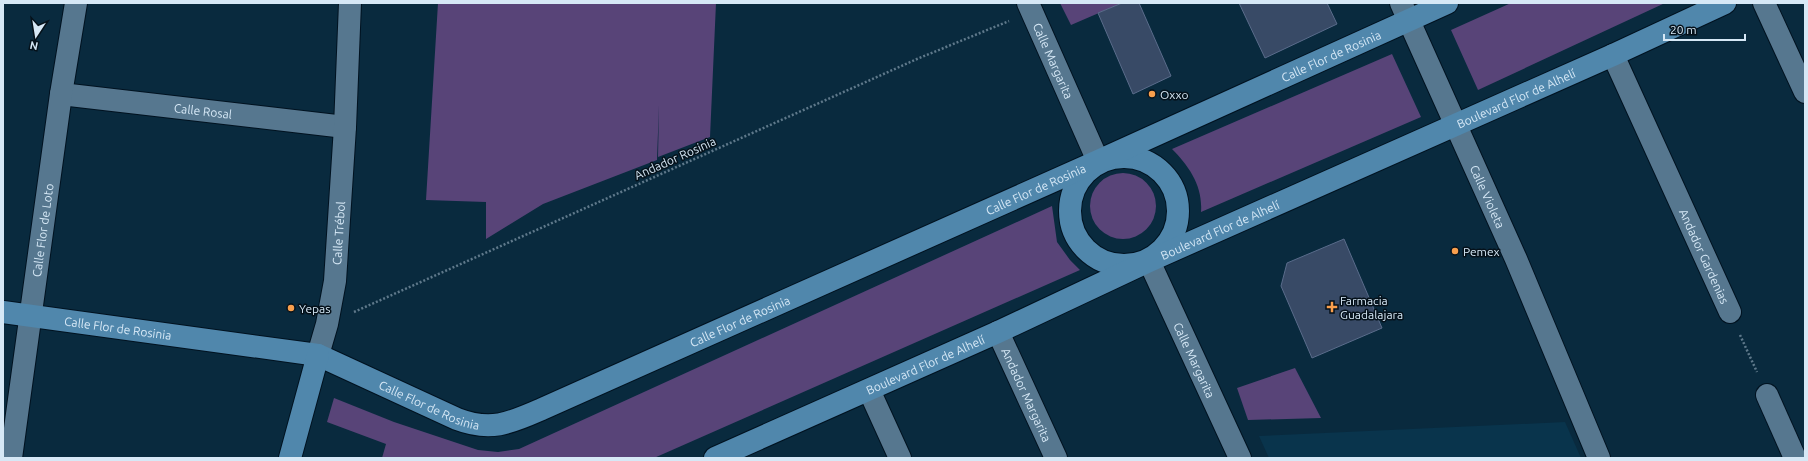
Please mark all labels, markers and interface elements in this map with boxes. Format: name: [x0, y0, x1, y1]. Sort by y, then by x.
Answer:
north arrow: [16, 16, 56, 56]
scale bar: [1664, 16, 1745, 42]
street label: Calle Margarita: [1031, 21, 1076, 101]
text: 20 m: [1670, 23, 1697, 36]
street label: Calle Flor de Rosinia: [1279, 27, 1383, 84]
text: N: [29, 39, 39, 53]
street label: Boulevard Flor de Alhelí: [1455, 66, 1578, 130]
place label: Oxxo: [1160, 88, 1189, 101]
marker: Oxxo: [1147, 89, 1157, 99]
street label: Calle Rosal: [173, 101, 233, 120]
street label: Andador Rosinia: [632, 134, 718, 182]
street label: Calle Flor de Rosinia: [984, 161, 1088, 217]
street label: Calle Violeta: [1468, 163, 1508, 230]
street label: Calle Flor de Loto: [29, 183, 55, 278]
street label: Boulevard Flor de Alhelí: [1158, 197, 1282, 262]
street label: Calle Trébol: [330, 201, 347, 265]
street label: Andador Gardenias: [1677, 207, 1732, 306]
place label: Pemex: [1463, 245, 1500, 258]
marker: Pemex: [1450, 246, 1460, 256]
street label: Calle Flor de Rosinia: [688, 293, 792, 349]
place label: Farmacia Guadalajara: [1340, 294, 1403, 321]
place label: Yepas: [299, 302, 330, 315]
marker: Farmacia Guadalajara: [1327, 302, 1337, 312]
marker: Yepas: [286, 303, 296, 313]
street label: Calle Flor de Rosinia: [64, 314, 172, 341]
street label: Calle Margarita: [1172, 320, 1218, 400]
street label: Boulevard Flor de Alhelí: [864, 332, 987, 397]
street label: Andador Margarita: [1000, 346, 1054, 444]
street label: Calle Flor de Rosinia: [377, 378, 480, 431]

